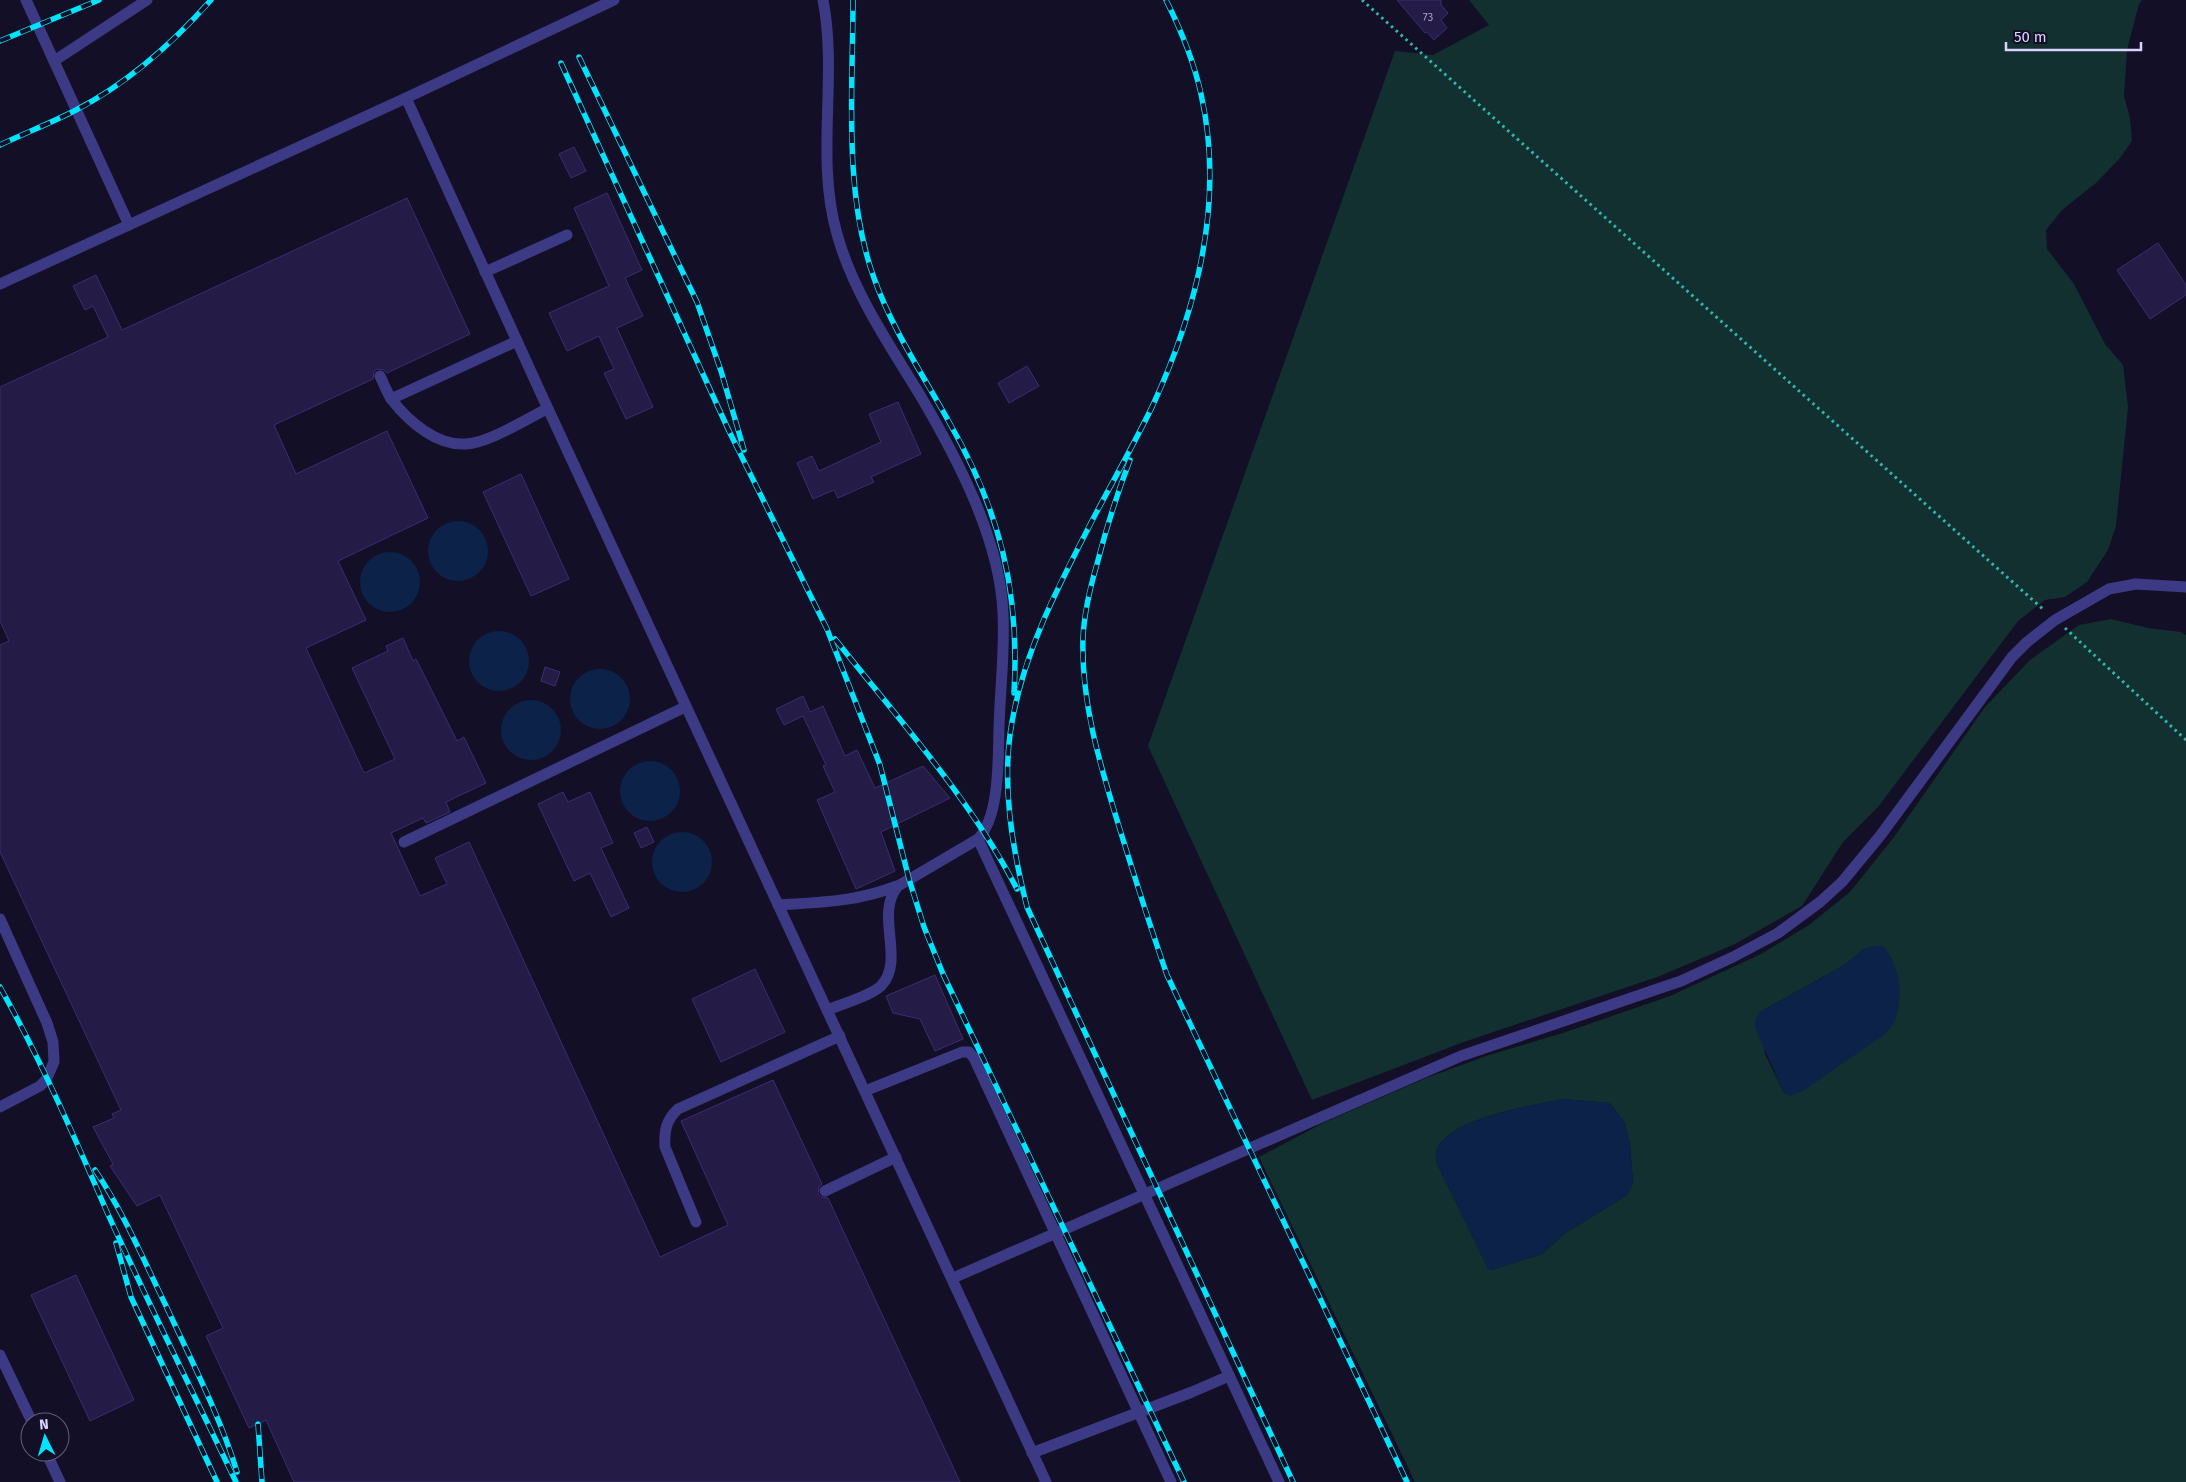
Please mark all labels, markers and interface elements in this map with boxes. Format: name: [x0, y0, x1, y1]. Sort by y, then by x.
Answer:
house number: 73: [1423, 11, 1433, 24]
scale bar: [2006, 20, 2141, 52]
text: 50 m: [2014, 28, 2047, 46]
north arrow: [20, 1412, 70, 1462]
text: N: [39, 1416, 49, 1433]

